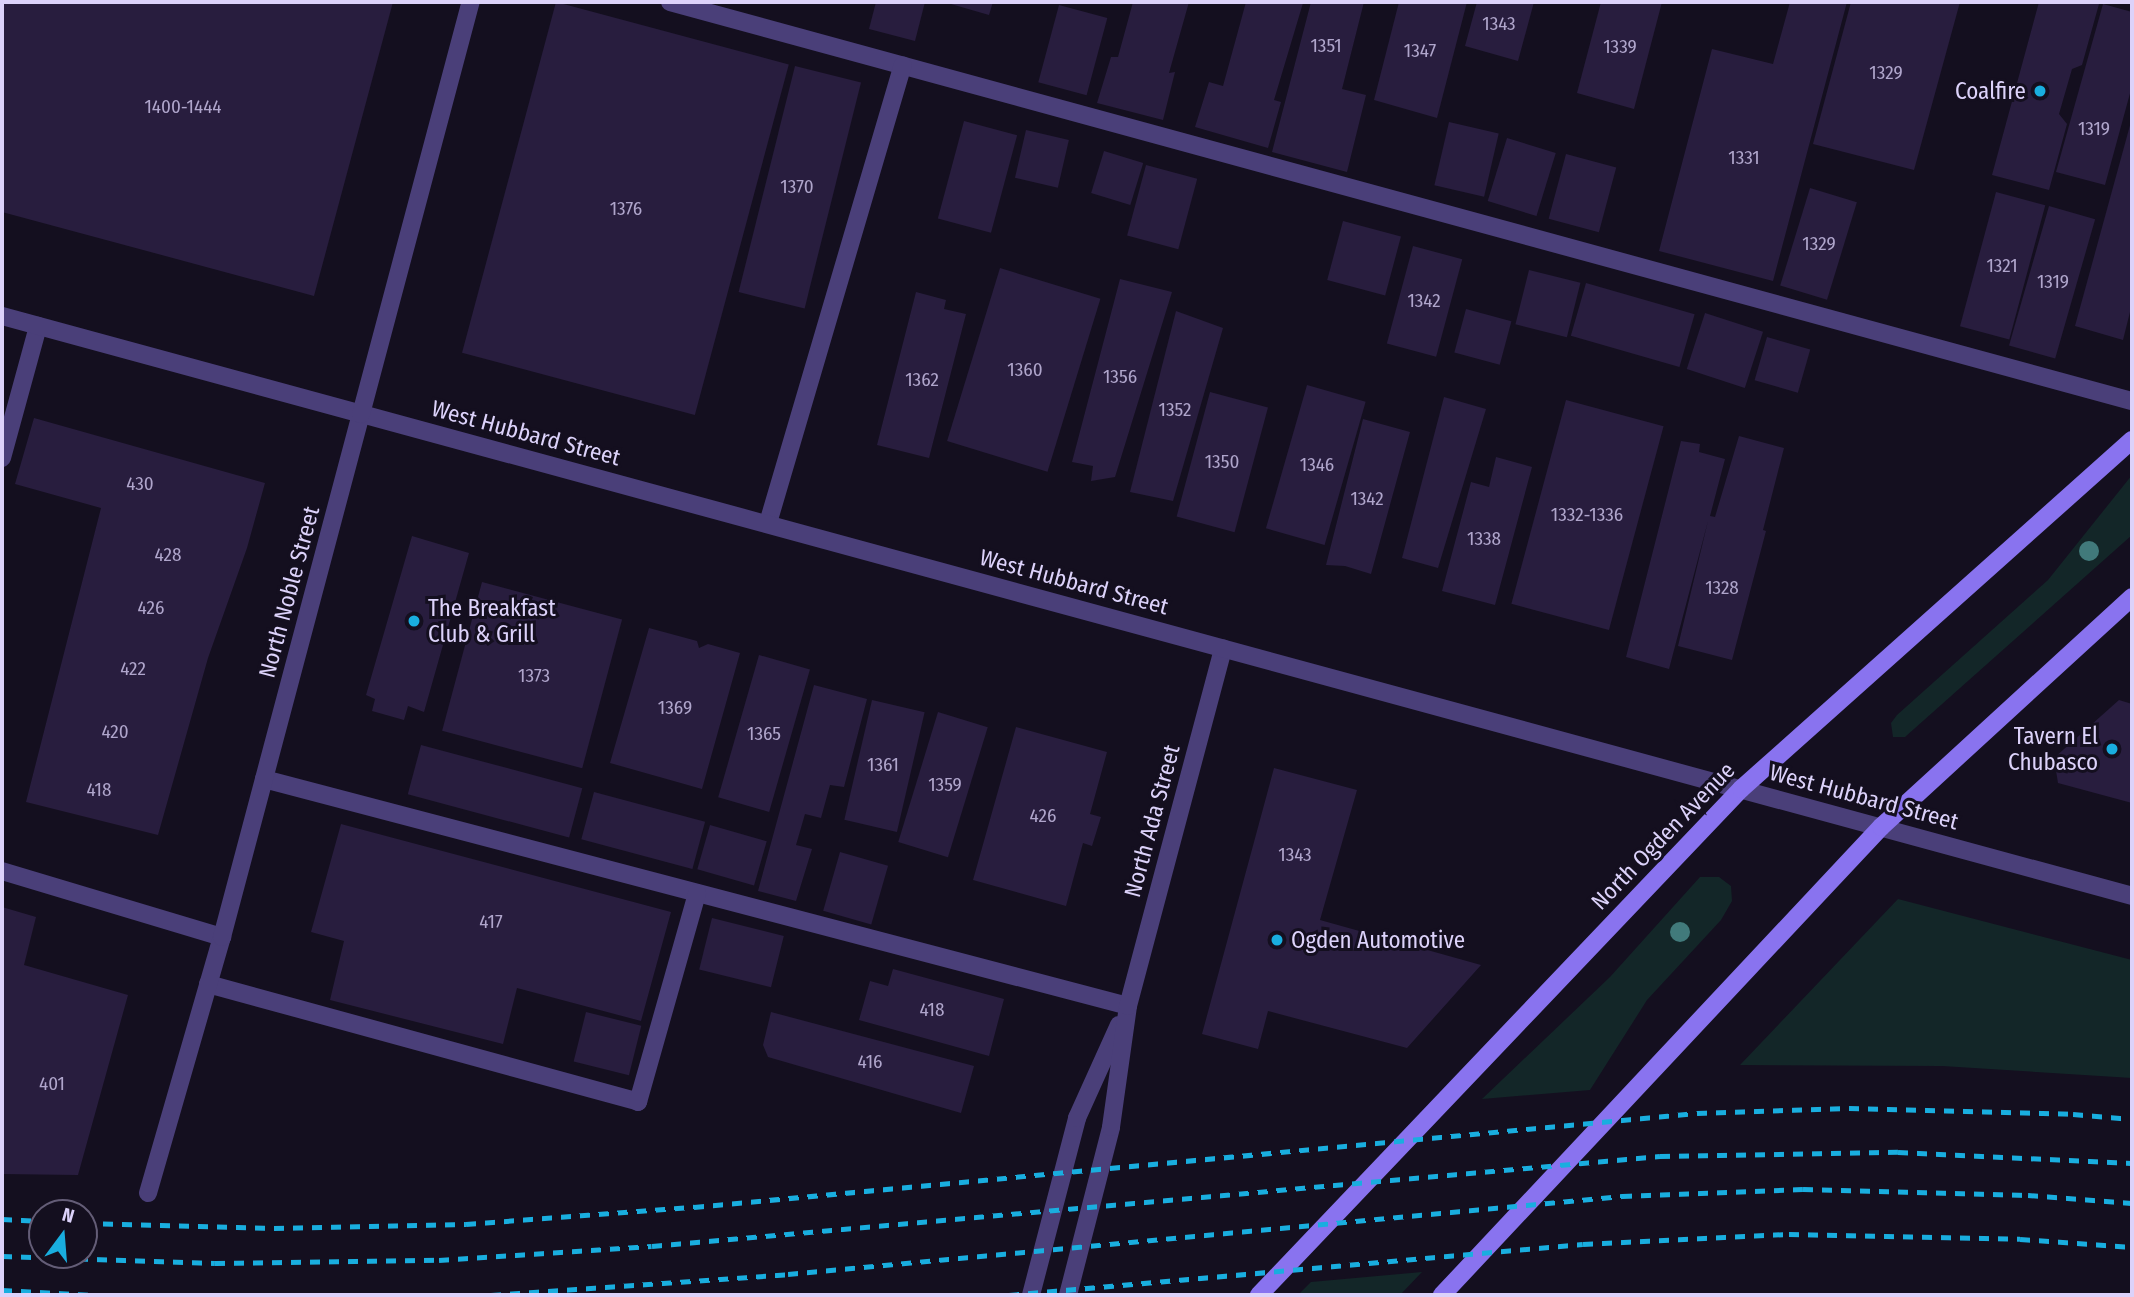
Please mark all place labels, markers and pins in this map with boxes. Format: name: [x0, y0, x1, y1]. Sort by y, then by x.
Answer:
place label: Coalfire: [1955, 77, 2026, 105]
marker: Coalfire: [2032, 83, 2048, 99]
place label: The Breakfast Club & Grill: [428, 594, 556, 648]
marker: The Breakfast Club & Grill: [406, 613, 422, 629]
place label: Tavern El Chubasco: [2008, 722, 2098, 776]
marker: Tavern El Chubasco: [2104, 741, 2120, 757]
place label: Ogden Automotive: [1291, 926, 1465, 954]
marker: Ogden Automotive: [1269, 932, 1285, 948]

